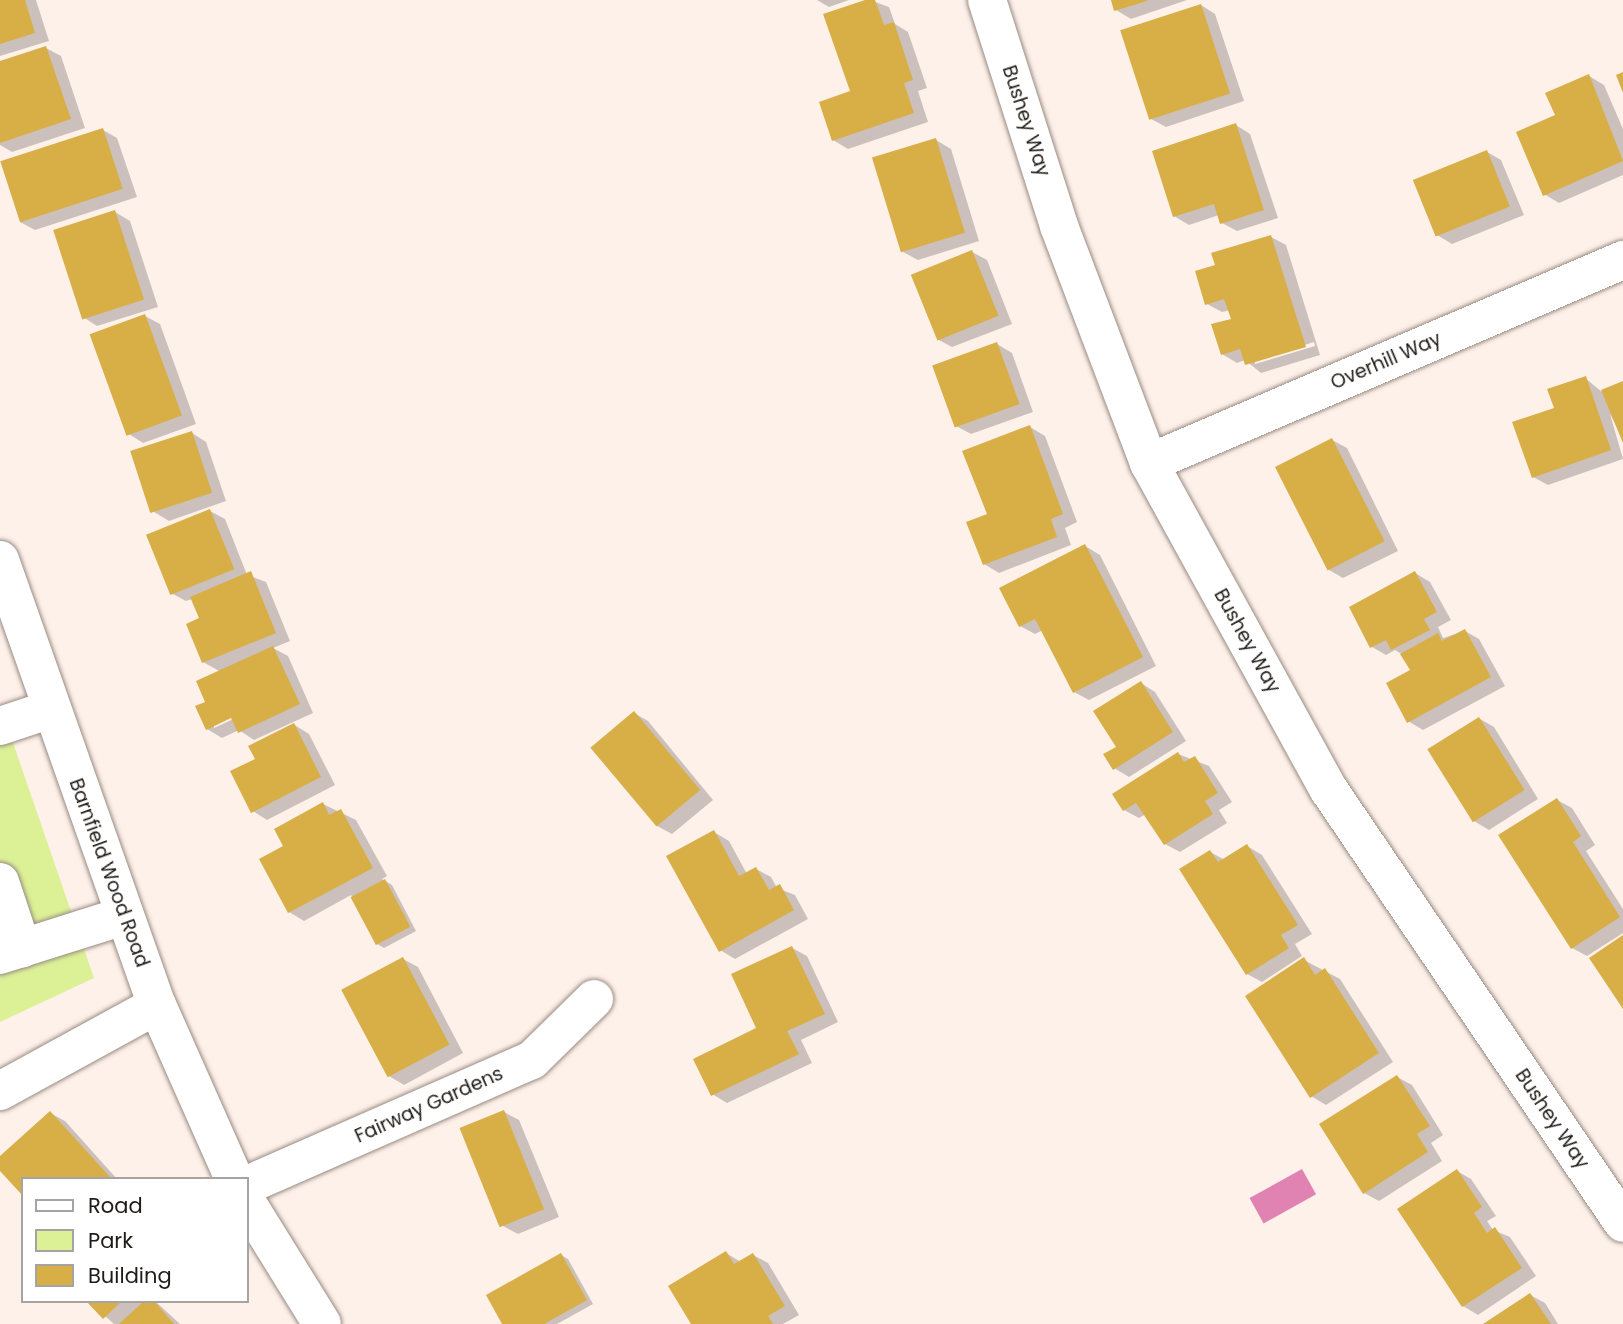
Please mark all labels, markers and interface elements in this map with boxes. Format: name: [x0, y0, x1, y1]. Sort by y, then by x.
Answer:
street label: Bushey Way: [997, 63, 1055, 179]
street label: Overhill Way: [1327, 327, 1445, 395]
street label: Bushey Way: [1209, 585, 1285, 697]
street label: Barnfield Wood Road: [64, 776, 154, 970]
street label: Fairway Gardens: [351, 1062, 507, 1148]
street label: Bushey Way: [1510, 1065, 1594, 1173]
legend: [21, 1177, 248, 1303]
text: Road: [88, 1191, 143, 1220]
text: Park: [88, 1226, 133, 1255]
text: Building: [88, 1261, 172, 1290]

